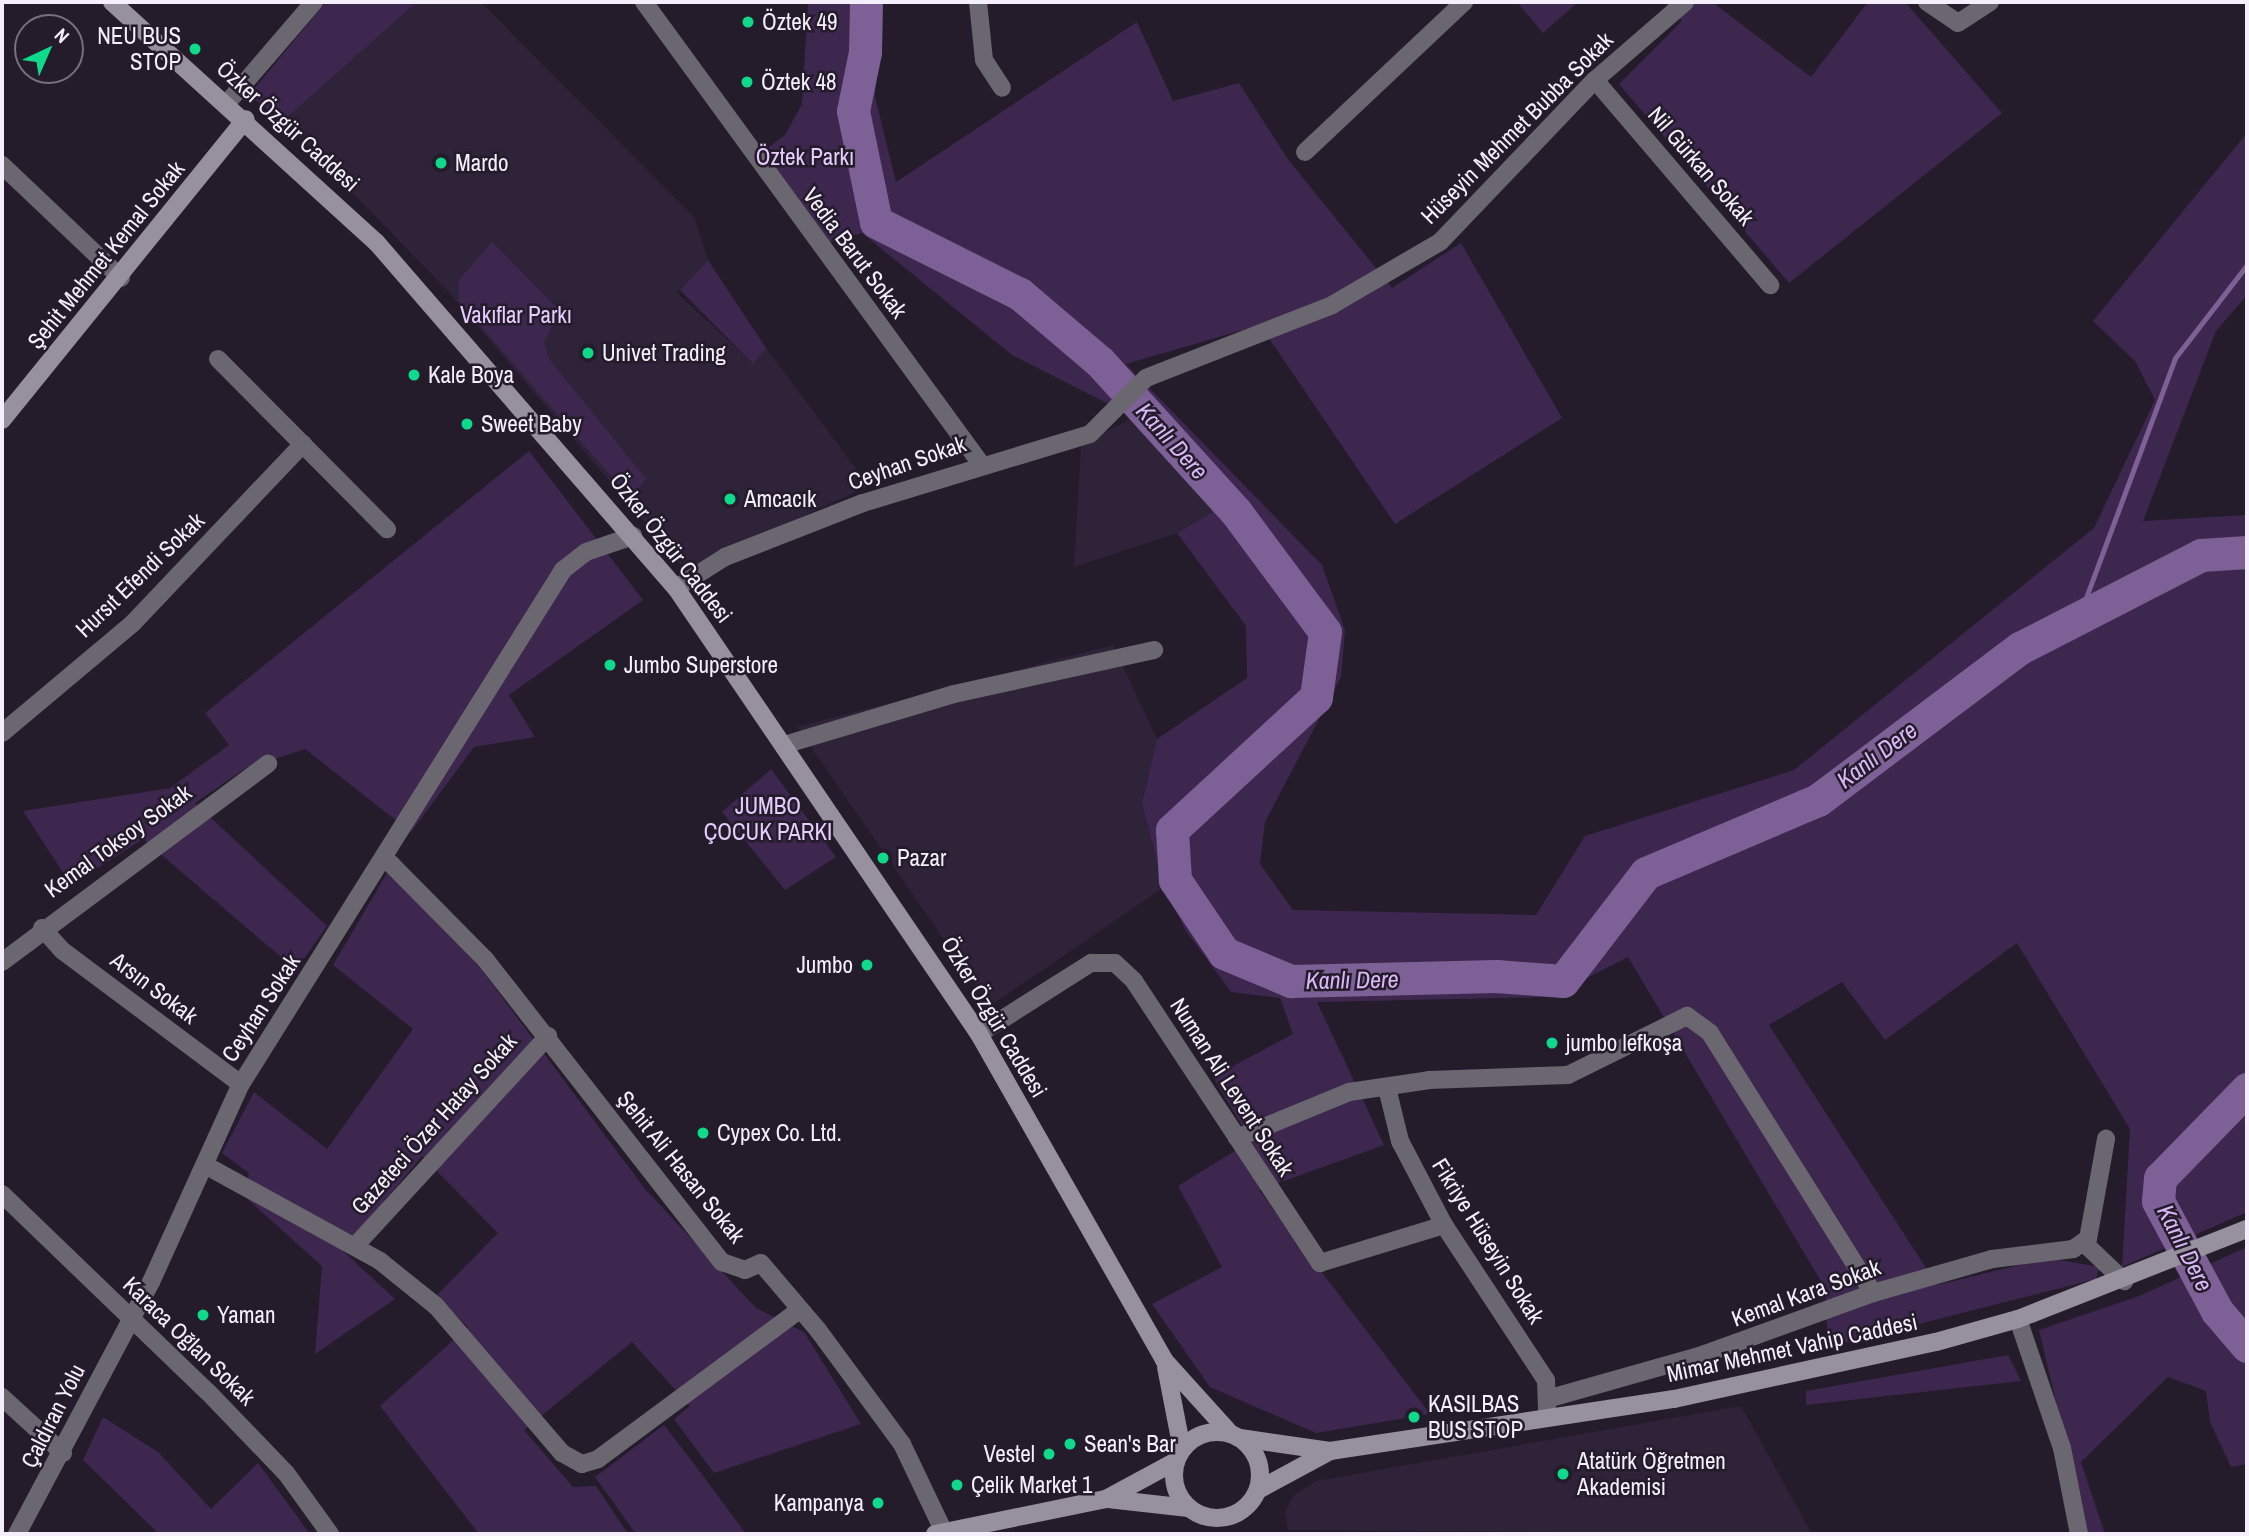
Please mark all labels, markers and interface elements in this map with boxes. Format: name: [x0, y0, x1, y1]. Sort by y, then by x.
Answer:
place label: Öztek 49: [762, 8, 837, 36]
north arrow: [14, 14, 84, 84]
marker: Öztek 49: [740, 14, 756, 30]
text: N: [49, 22, 75, 49]
place label: NEU BUS STOP: [97, 22, 181, 76]
street label: Hüseyin Mehmet Bubba Sokak: [1415, 26, 1619, 230]
marker: NEU BUS STOP: [187, 41, 203, 57]
street label: Özker Özgür Caddesi: [211, 55, 365, 197]
place label: Öztek 48: [761, 68, 836, 96]
marker: Öztek 48: [739, 74, 755, 90]
street label: Nil Gürkan Sokak: [1642, 101, 1760, 231]
park label: Öztek Parkı: [756, 143, 854, 171]
place label: Mardo: [455, 149, 508, 177]
street label: Şehit Mehmet Kemal Sokak: [22, 155, 190, 355]
marker: Mardo: [433, 155, 449, 171]
street label: Vedia Barut Sokak: [797, 182, 913, 324]
park label: Vakıflar Parkı: [460, 301, 572, 329]
place label: Univet Trading: [602, 339, 726, 367]
marker: Univet Trading: [580, 345, 596, 361]
place label: Kale Boya: [428, 361, 514, 389]
marker: Kale Boya: [406, 367, 422, 383]
water label: Kanlı Dere: [1130, 397, 1214, 485]
place label: Sweet Baby: [481, 410, 582, 438]
marker: Sweet Baby: [459, 416, 475, 432]
street label: Ceyhan Sokak: [845, 430, 969, 496]
street label: Özker Özgür Caddesi: [604, 468, 738, 628]
place label: Amcacık: [744, 485, 816, 513]
marker: Amcacık: [722, 491, 738, 507]
street label: Hursıt Efendi Sokak: [70, 507, 210, 643]
place label: Jumbo Superstore: [624, 651, 778, 679]
marker: Jumbo Superstore: [602, 657, 618, 673]
water label: Kanlı Dere: [1831, 716, 1923, 794]
street label: Kemal Toksoy Sokak: [39, 778, 197, 904]
park label: JUMBO ÇOCUK PARKI: [704, 792, 832, 846]
place label: Pazar: [897, 844, 946, 872]
marker: Pazar: [875, 850, 891, 866]
street label: Özker Özgür Caddesi: [935, 932, 1053, 1102]
street label: Arsın Sokak: [105, 946, 203, 1030]
street label: Ceyhan Sokak: [216, 949, 306, 1067]
place label: Jumbo: [796, 951, 853, 979]
marker: Jumbo: [859, 957, 875, 973]
water label: Kanlı Dere: [1305, 965, 1399, 995]
street label: Numan Ali Levent Sokak: [1164, 992, 1300, 1182]
street label: Gazeteci Özer Hatay Sokak: [346, 1028, 522, 1220]
place label: jumbo lefkoşa: [1566, 1029, 1682, 1057]
marker: jumbo lefkoşa: [1544, 1035, 1560, 1051]
street label: Şehit Ali Hasan Sokak: [611, 1085, 751, 1249]
place label: Cypex Co. Ltd.: [717, 1119, 842, 1147]
marker: Cypex Co. Ltd.: [695, 1125, 711, 1141]
street label: Fikriye Hüseyin Sokak: [1426, 1153, 1550, 1329]
water label: Kanlı Dere: [2151, 1200, 2219, 1296]
street label: Kemal Kara Sokak: [1728, 1253, 1884, 1333]
street label: Karaca Oğlan Sokak: [117, 1271, 261, 1411]
place label: Yaman: [217, 1301, 275, 1329]
marker: Yaman: [195, 1307, 211, 1323]
street label: Mimar Mehmet Vahip Caddesi: [1664, 1308, 1920, 1388]
street label: Çaldıran Yolu: [15, 1359, 91, 1473]
place label: KASILBAS BUS STOP: [1428, 1390, 1523, 1444]
marker: KASILBAS BUS STOP: [1406, 1409, 1422, 1425]
place label: Sean's Bar: [1084, 1430, 1176, 1458]
marker: Sean's Bar: [1062, 1436, 1078, 1452]
place label: Vestel: [984, 1440, 1035, 1468]
marker: Vestel: [1041, 1446, 1057, 1462]
place label: Atatürk Öğretmen Akademisi: [1577, 1447, 1726, 1501]
marker: Atatürk Öğretmen Akademisi: [1555, 1466, 1571, 1482]
place label: Çelik Market 1: [971, 1471, 1093, 1499]
marker: Çelik Market 1: [949, 1477, 965, 1493]
place label: Kampanya: [774, 1489, 864, 1517]
marker: Kampanya: [870, 1495, 886, 1511]

